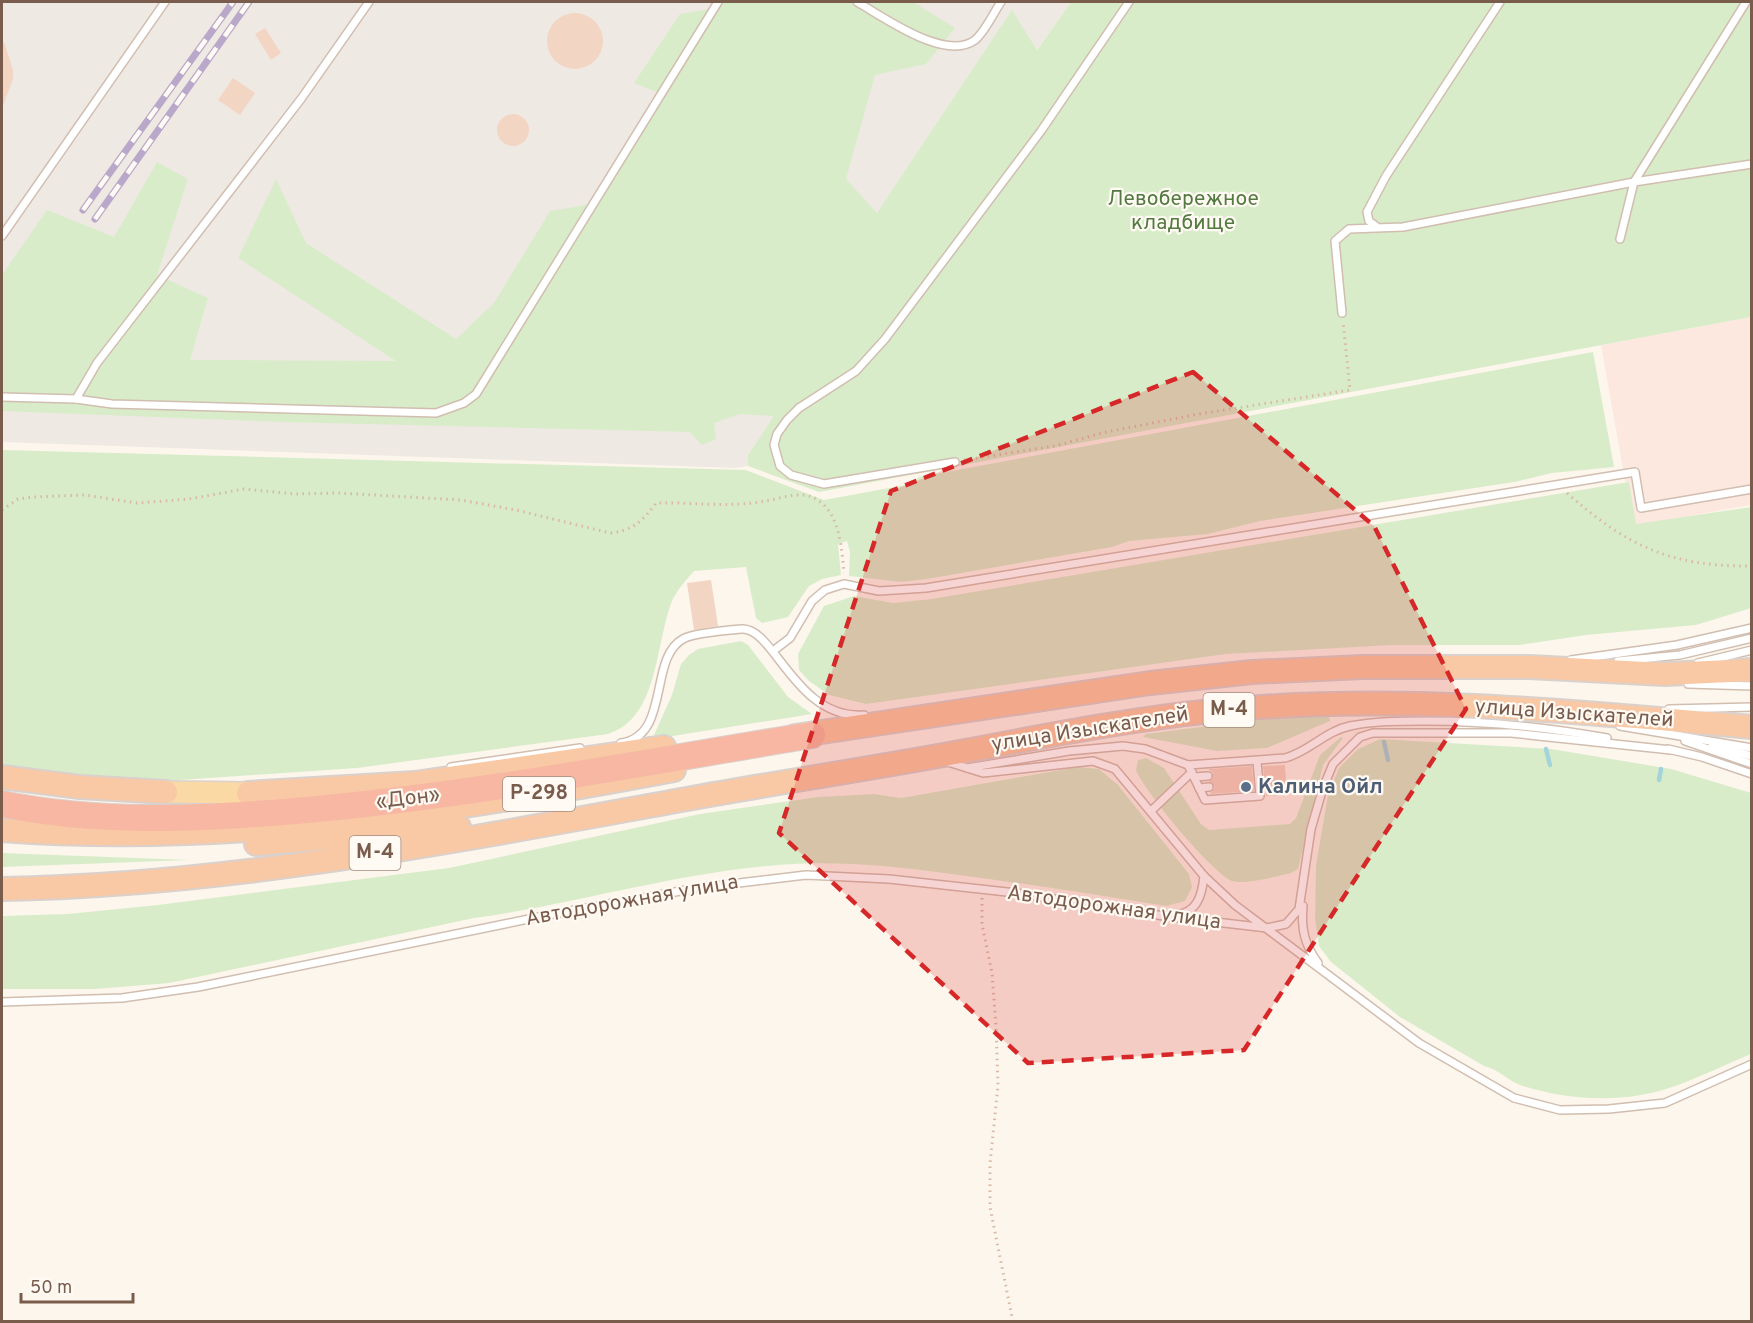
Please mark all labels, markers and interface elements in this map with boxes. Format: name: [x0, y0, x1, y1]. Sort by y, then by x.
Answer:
park label: Левобережное кладбище: [1107, 186, 1259, 237]
road number: М-4: [1204, 693, 1254, 727]
street label: улица Изыскателей: [1474, 694, 1674, 734]
street label: улица Изыскателей: [989, 701, 1191, 759]
place label: Калина Ойл: [1258, 774, 1383, 801]
road number: Р-298: [503, 777, 575, 811]
marker: Калина Ойл: [1239, 780, 1253, 794]
street label: «Дон»: [374, 782, 442, 816]
road number: М-4: [350, 836, 400, 870]
street label: Автодорожная улица: [524, 869, 740, 933]
street label: Автодорожная улица: [1005, 880, 1223, 936]
scale bar: [21, 1266, 134, 1304]
text: 50 m: [30, 1277, 72, 1300]

